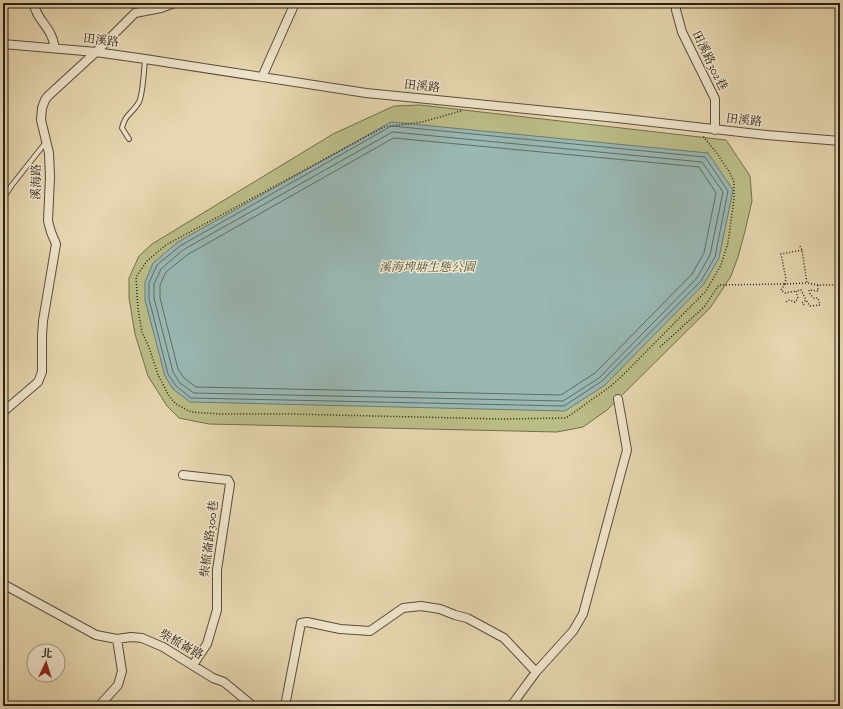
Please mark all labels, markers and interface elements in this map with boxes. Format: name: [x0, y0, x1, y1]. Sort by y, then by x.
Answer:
street label: 田溪路302巷: [687, 28, 731, 94]
street label: 田溪路: [82, 30, 120, 52]
street label: 田溪路: [403, 76, 441, 98]
street label: 田溪路: [725, 110, 763, 132]
street label: 溪海路: [28, 164, 46, 200]
park label: 溪海埤塘生態公園: [379, 259, 477, 277]
street label: 柴梳崙路300巷: [196, 499, 224, 579]
street label: 柴梳崙路: [156, 625, 206, 665]
north arrow: [26, 643, 66, 683]
text: 北: [41, 646, 53, 662]

